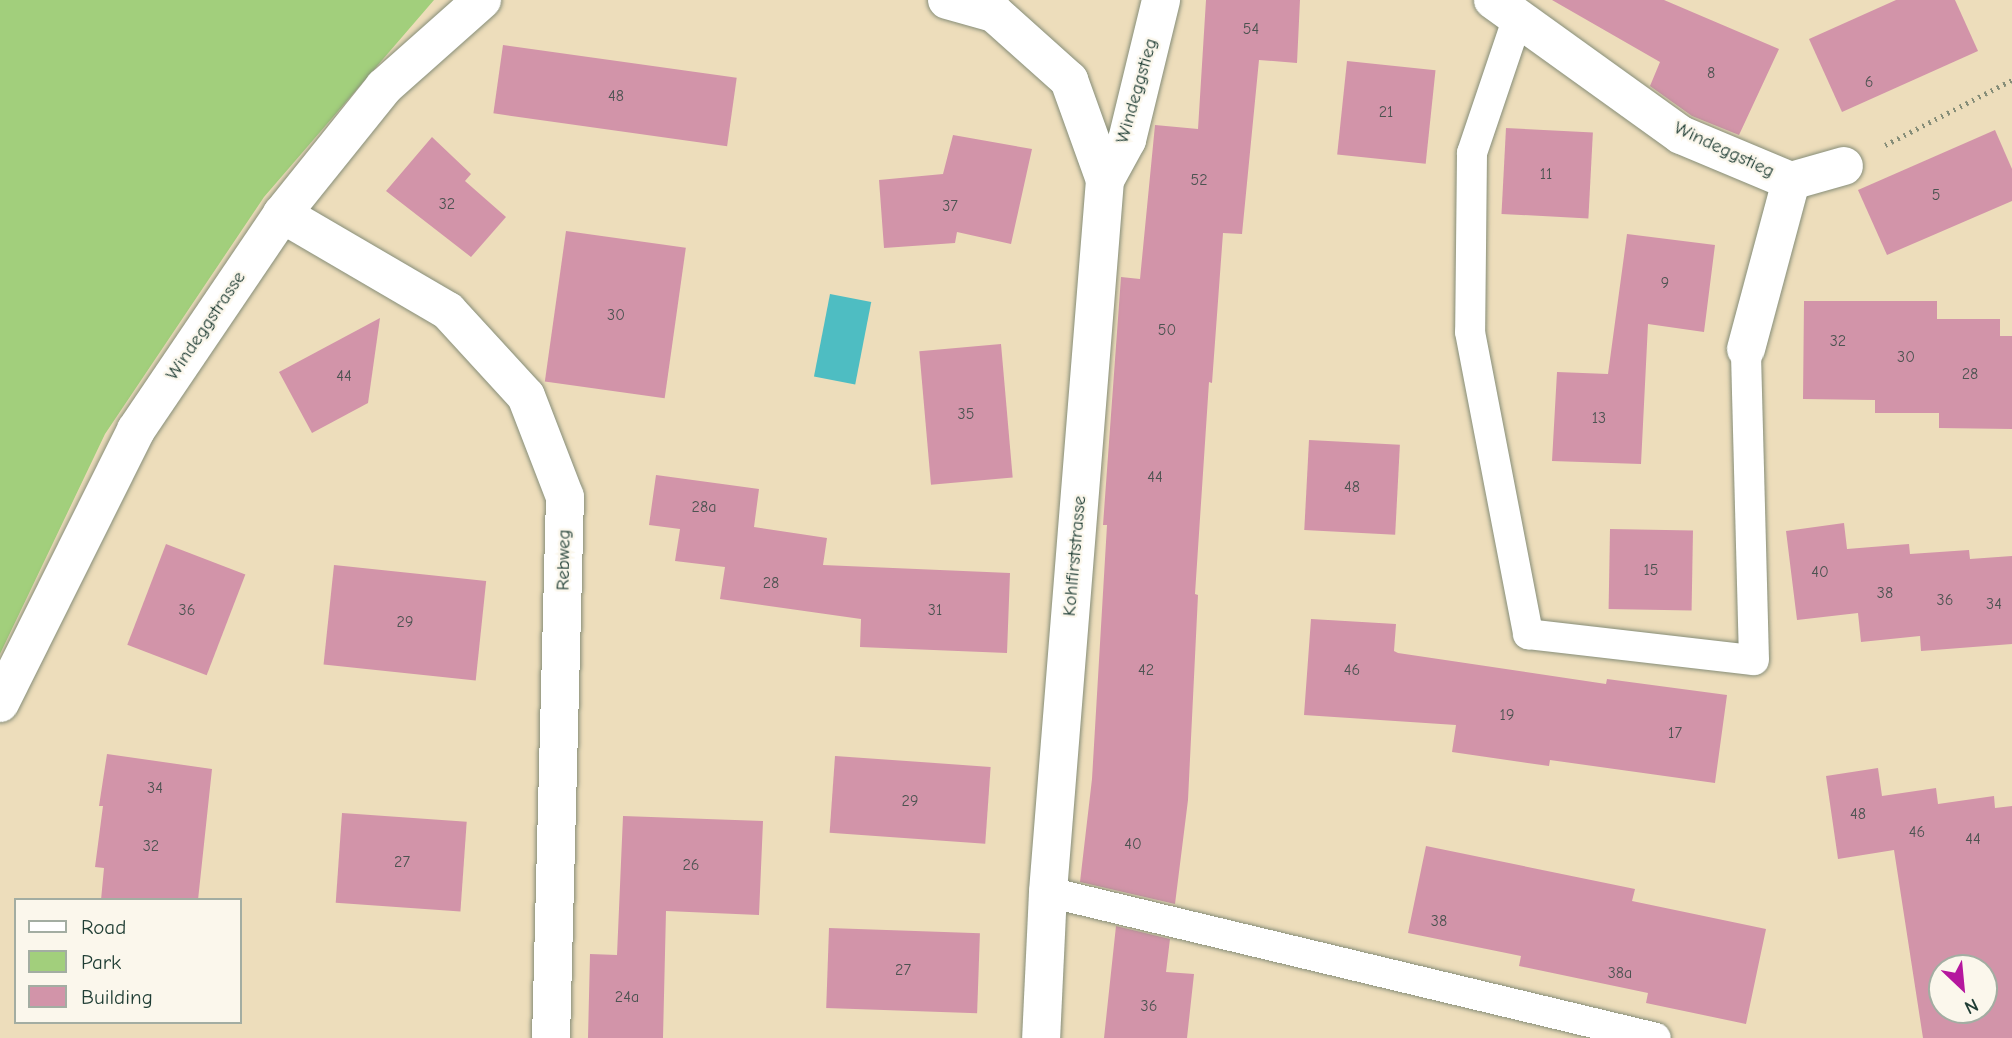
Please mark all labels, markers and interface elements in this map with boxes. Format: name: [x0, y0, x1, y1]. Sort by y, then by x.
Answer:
house number: 54: [1243, 19, 1259, 39]
street label: Windeggstieg: [1111, 36, 1163, 146]
house number: 8: [1707, 63, 1715, 83]
house number: 6: [1865, 72, 1873, 92]
house number: 48: [608, 86, 624, 106]
house number: 21: [1379, 102, 1393, 122]
street label: Windeggstieg: [1670, 117, 1778, 183]
house number: 11: [1540, 164, 1552, 184]
house number: 52: [1190, 170, 1208, 190]
house number: 5: [1932, 185, 1940, 205]
house number: 32: [439, 194, 455, 214]
house number: 37: [942, 196, 958, 216]
street label: Windeggstrasse: [161, 267, 251, 385]
house number: 9: [1661, 273, 1669, 293]
house number: 30: [607, 305, 625, 325]
house number: 50: [1158, 320, 1176, 340]
house number: 32: [1830, 331, 1846, 351]
house number: 30: [1897, 347, 1915, 367]
house number: 28: [1962, 364, 1978, 384]
house number: 44: [336, 366, 352, 386]
house number: 35: [958, 404, 974, 424]
house number: 13: [1592, 408, 1606, 428]
house number: 44: [1147, 467, 1163, 487]
house number: 48: [1344, 477, 1360, 497]
street label: Kohlfirststrasse: [1058, 495, 1092, 617]
house number: 28a: [692, 497, 716, 517]
street label: Rebweg: [552, 529, 576, 591]
house number: 15: [1643, 560, 1659, 580]
house number: 40: [1811, 562, 1829, 582]
house number: 28: [763, 573, 779, 593]
house number: 38: [1877, 583, 1893, 603]
house number: 36: [1937, 590, 1953, 610]
house number: 34: [1986, 594, 2002, 614]
house number: 36: [179, 600, 195, 620]
house number: 31: [928, 600, 942, 620]
house number: 29: [397, 612, 413, 632]
house number: 42: [1138, 660, 1154, 680]
house number: 46: [1344, 660, 1360, 680]
house number: 19: [1500, 705, 1514, 725]
house number: 17: [1668, 723, 1682, 743]
house number: 34: [147, 778, 163, 798]
house number: 29: [902, 791, 918, 811]
house number: 48: [1850, 804, 1866, 824]
house number: 46: [1909, 822, 1925, 842]
house number: 44: [1965, 829, 1981, 849]
house number: 40: [1124, 834, 1142, 854]
house number: 32: [143, 836, 159, 856]
house number: 27: [394, 852, 410, 872]
house number: 26: [682, 855, 700, 875]
legend: [14, 898, 242, 1024]
house number: 38: [1431, 911, 1447, 931]
text: Road: [81, 915, 126, 939]
text: Park: [81, 950, 121, 974]
north arrow: [1928, 954, 1998, 1024]
house number: 27: [895, 960, 911, 980]
house number: 38a: [1608, 963, 1632, 983]
text: Building: [81, 985, 153, 1009]
house number: 24a: [615, 987, 639, 1007]
text: N: [1961, 993, 1982, 1019]
house number: 36: [1141, 996, 1157, 1016]

